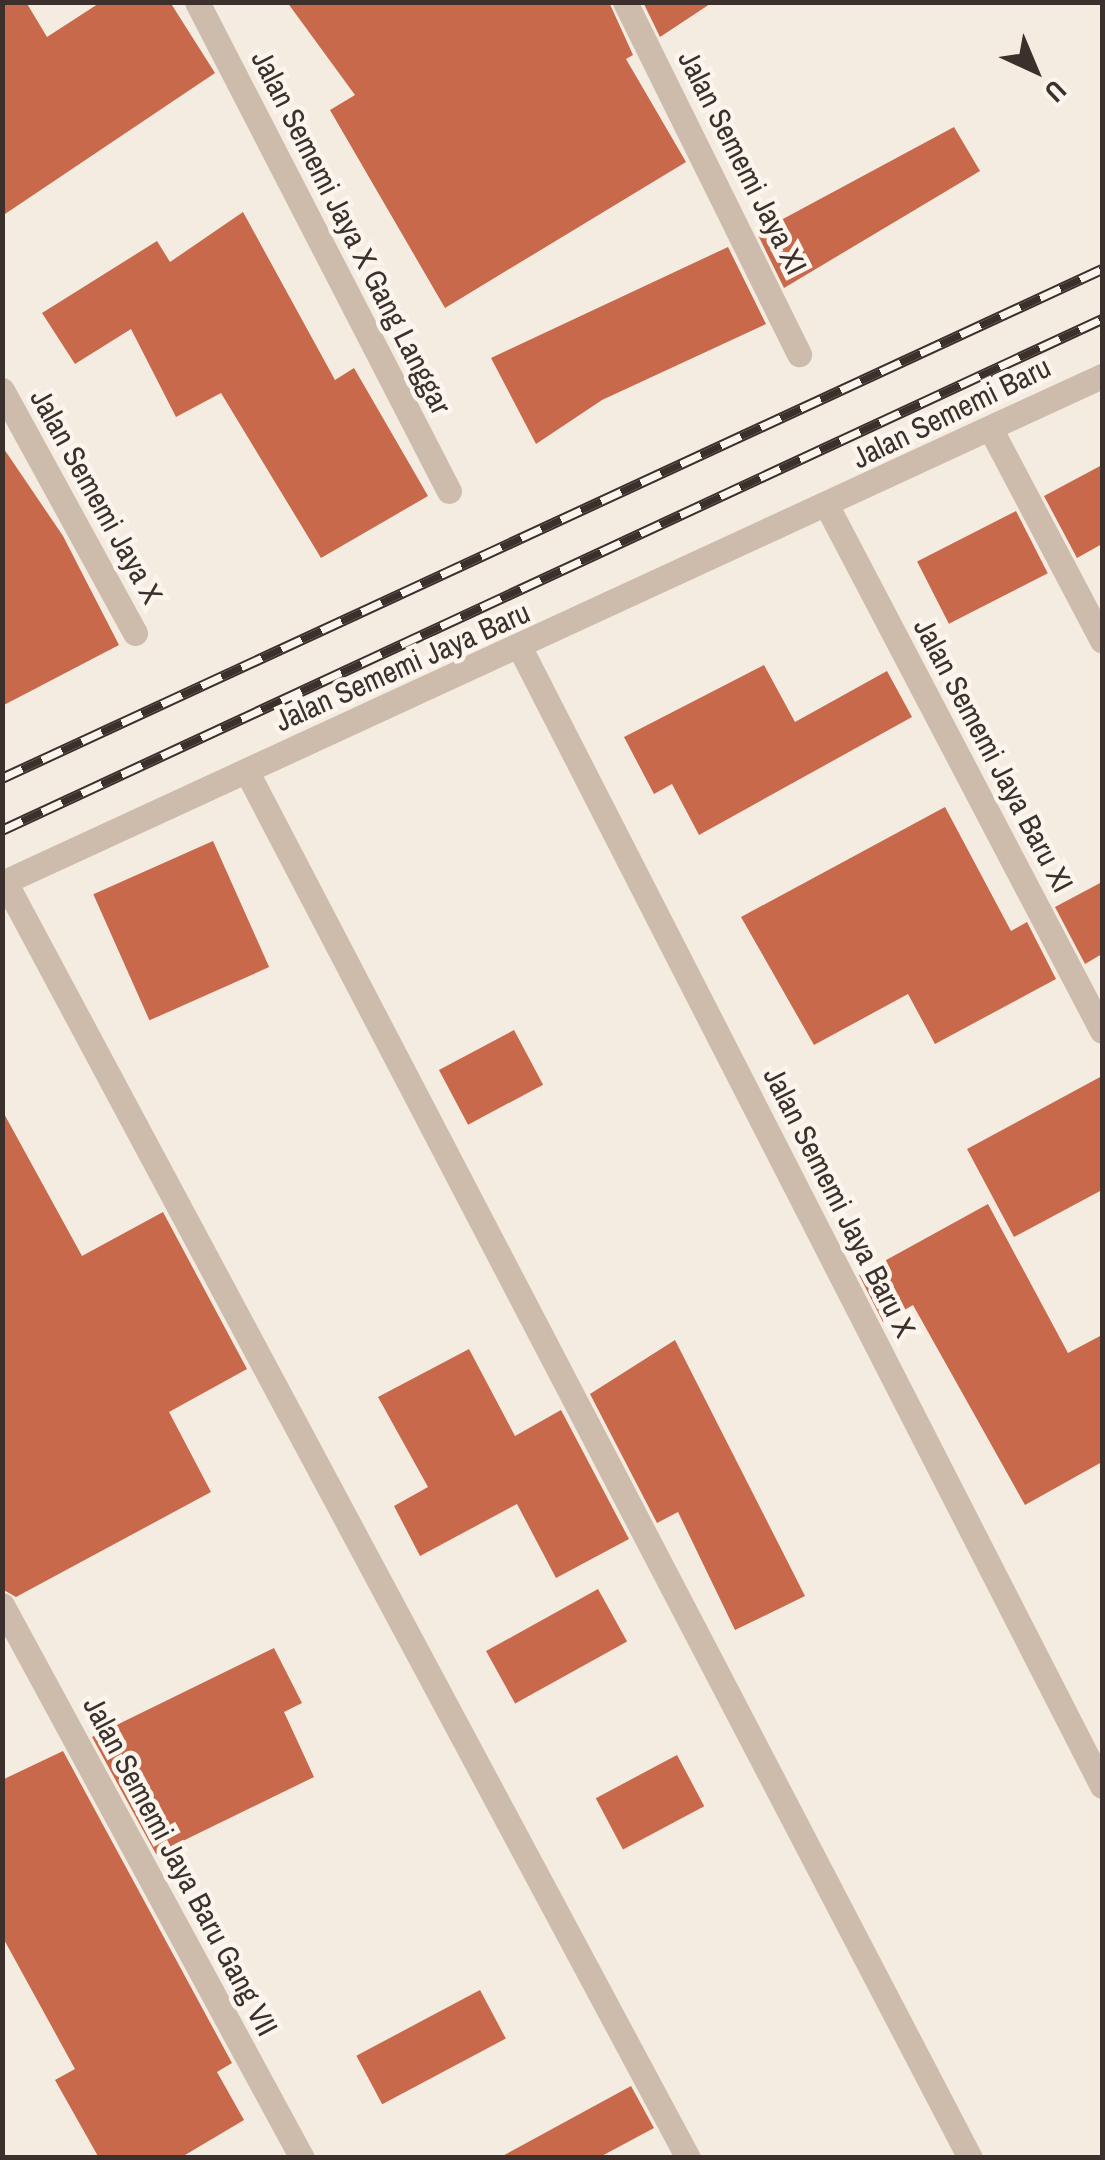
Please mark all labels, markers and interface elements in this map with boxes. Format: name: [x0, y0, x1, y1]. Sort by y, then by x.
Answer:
north arrow: [985, 20, 1085, 120]
street label: Jalan Sememi Jaya X Gang Langgar: [244, 44, 460, 420]
street label: Jalan Sememi Jaya XI: [671, 44, 815, 280]
text: U: [1037, 72, 1075, 111]
street label: Jalan Sememi Baru: [846, 348, 1056, 476]
street label: Jalan Sememi Jaya X: [23, 383, 171, 609]
street label: Jalan Sememi Jaya Baru: [269, 594, 535, 738]
street label: Jalan Sememi Jaya Baru XI: [907, 612, 1081, 898]
street label: Jalan Sememi Jaya Baru X: [756, 1061, 924, 1343]
street label: Jalan Sememi Jaya Baru Gang VII: [76, 1690, 286, 2042]

